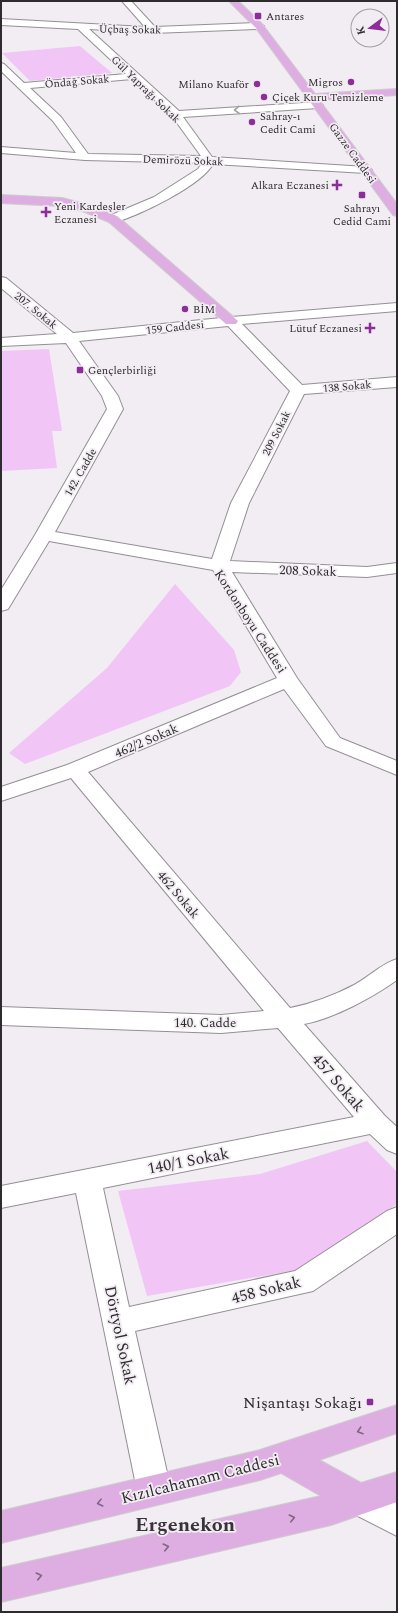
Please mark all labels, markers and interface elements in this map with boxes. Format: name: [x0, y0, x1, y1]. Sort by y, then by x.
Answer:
place label: Antares: [266, 8, 304, 25]
north arrow: [350, 8, 390, 48]
marker: Antares: [253, 11, 263, 21]
street label: Üçbaş Sokak: [99, 20, 161, 39]
text: K: [351, 24, 370, 37]
street label: Gül Yaprağı Sokak: [107, 52, 184, 127]
street label: Öndağ Sokak: [44, 70, 110, 93]
place label: Migros: [308, 74, 343, 91]
place label: Milano Kuaför: [178, 76, 250, 93]
marker: Migros: [346, 77, 356, 87]
marker: Milano Kuaför: [252, 79, 262, 89]
place label: Çiçek Kuru Temizleme: [272, 89, 384, 106]
marker: Çiçek Kuru Temizleme: [259, 92, 269, 102]
one-way arrow: [234, 106, 240, 115]
place label: Sahray-ı Cedit Cami: [260, 108, 316, 138]
marker: Sahray-ı Cedit Cami: [247, 117, 257, 127]
street label: Gazze Caddesi: [325, 119, 380, 187]
street label: Demirözü Sokak: [142, 151, 224, 170]
place label: Alkara Eczanesi: [251, 177, 329, 194]
marker: Alkara Eczanesi: [332, 180, 342, 190]
marker: Sahrayı Cedid Cami: [357, 190, 367, 200]
place label: Yeni Kardeşler Eczanesi: [54, 198, 126, 228]
place label: Sahrayı Cedid Cami: [333, 200, 391, 230]
marker: Yeni Kardeşler Eczanesi: [41, 207, 51, 217]
street label: 207. Sokak: [10, 288, 61, 333]
place label: BİM: [193, 301, 215, 318]
marker: BİM: [180, 304, 190, 314]
street label: 159 Caddesi: [145, 316, 205, 339]
place label: Lütuf Eczanesi: [289, 320, 362, 337]
marker: Lütuf Eczanesi: [365, 323, 375, 333]
place label: Gençlerbirliği: [88, 362, 156, 379]
marker: Gençlerbirliği: [75, 365, 85, 375]
street label: 138 Sokak: [322, 376, 372, 397]
street label: 209 Sokak: [258, 408, 295, 459]
street label: 142. Cadde: [60, 445, 101, 499]
street label: 208 Sokak: [279, 560, 337, 582]
street label: Kordonboyu Caddesi: [209, 566, 291, 678]
street label: 462/2 Sokak: [112, 719, 181, 763]
street label: 462 Sokak: [152, 866, 204, 923]
street label: 140. Cadde: [174, 1013, 236, 1033]
street label: 457 Sokak: [306, 1048, 371, 1117]
street label: 140/1 Sokak: [145, 1141, 231, 1181]
street label: 458 Sokak: [229, 1270, 304, 1310]
street label: Dörtyol Sokak: [98, 1283, 142, 1387]
place label: Nişantaşı Sokağı: [243, 1391, 362, 1415]
marker: Nişantaşı Sokağı: [365, 1397, 375, 1407]
one-way arrow: [357, 1427, 364, 1435]
street label: Kızılcahamam Caddesi: [119, 1448, 282, 1510]
one-way arrow: [97, 1499, 103, 1507]
district label: Ergenekon: [135, 1510, 235, 1540]
one-way arrow: [289, 1514, 296, 1523]
one-way arrow: [162, 1543, 169, 1552]
one-way arrow: [36, 1573, 42, 1581]

